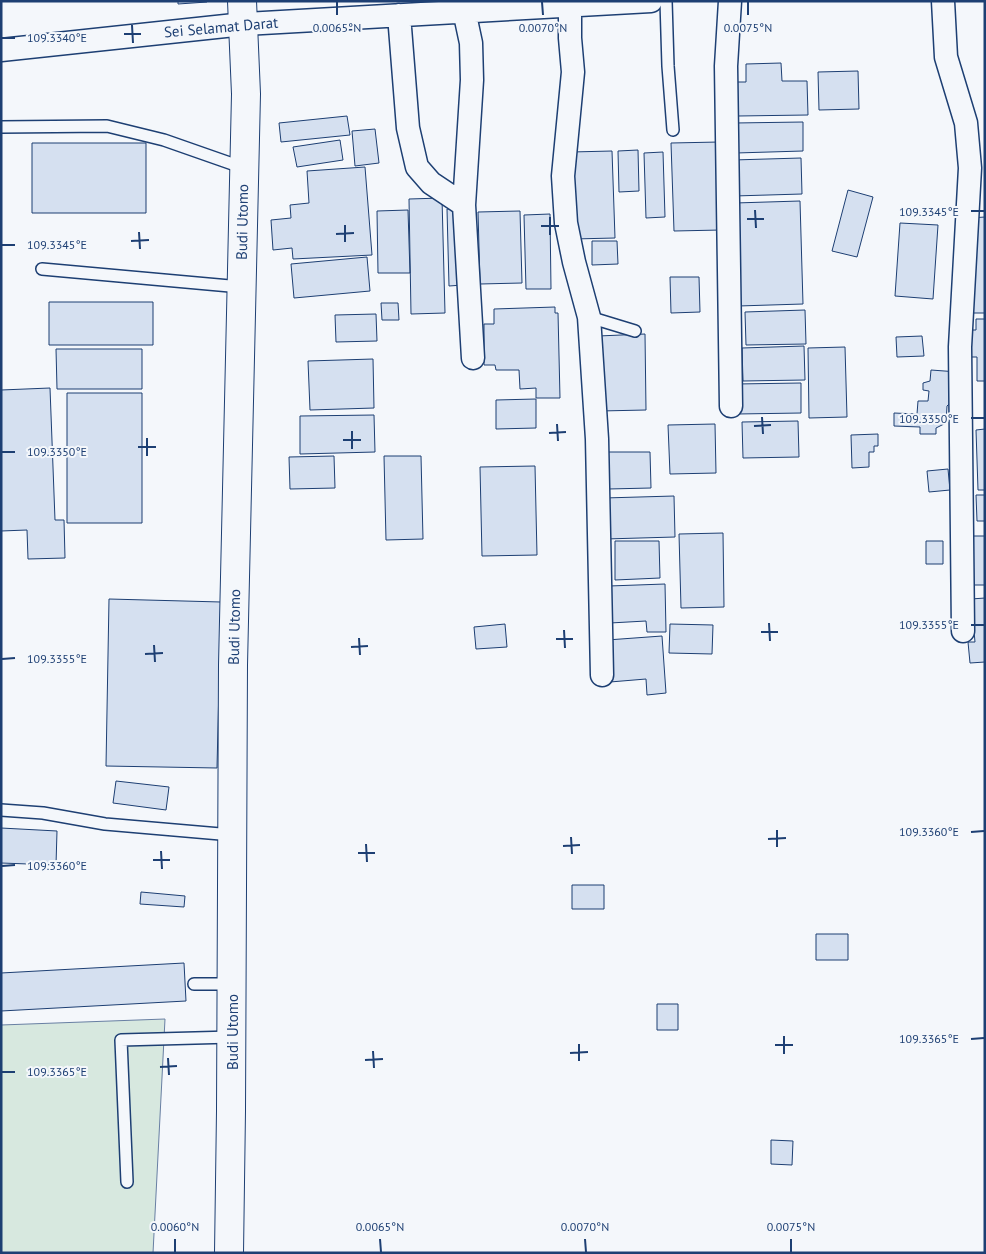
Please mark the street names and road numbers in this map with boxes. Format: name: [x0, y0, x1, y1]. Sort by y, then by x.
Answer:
street label: Sei Selamat Darat: [163, 13, 279, 41]
street label: Budi Utomo: [232, 184, 252, 260]
street label: Budi Utomo: [224, 589, 244, 665]
street label: Budi Utomo: [223, 994, 242, 1070]

